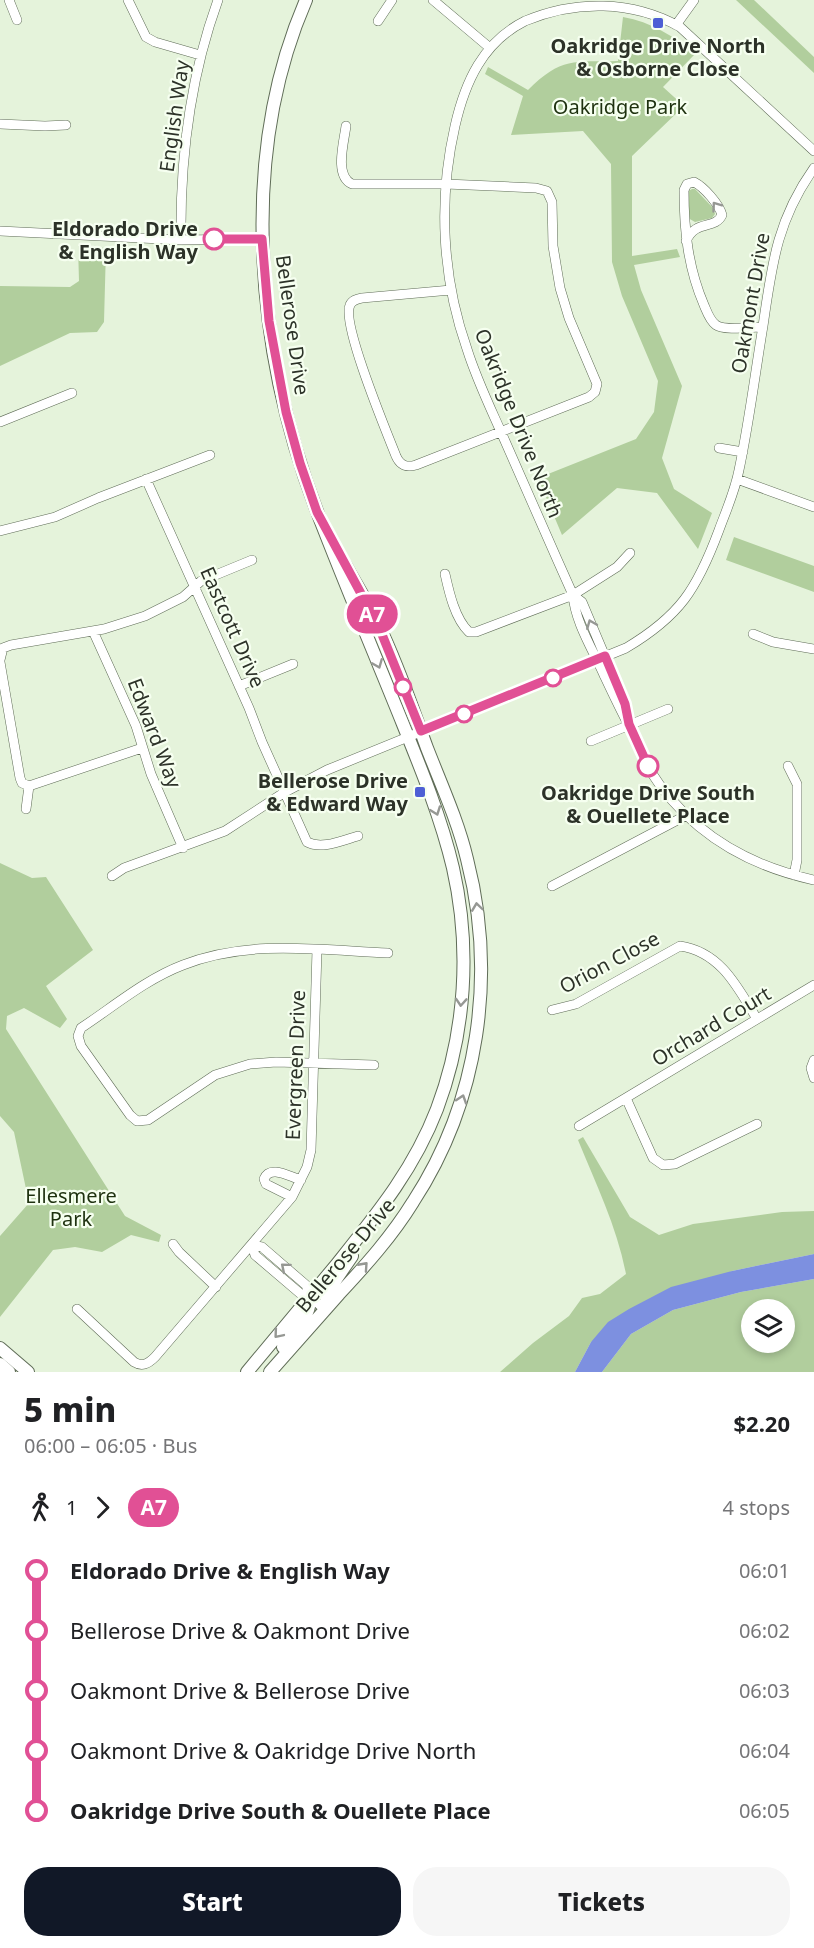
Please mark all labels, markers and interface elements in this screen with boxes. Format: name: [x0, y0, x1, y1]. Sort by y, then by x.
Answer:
marker: Oakridge Drive North & Osborne Close: [651, 16, 665, 30]
place label: Oakridge Drive North & Osborne Close: [550, 32, 766, 82]
street label: English Way: [153, 57, 195, 174]
park label: Oakridge Park: [553, 93, 687, 120]
one-way arrow: [712, 201, 723, 212]
place label: Eldorado Drive & English Way: [52, 215, 199, 265]
marker: Eldorado Drive & English Way: [203, 228, 225, 250]
street label: Oakmont Drive: [724, 230, 776, 376]
street label: Bellerose Drive: [270, 253, 316, 397]
street label: Oakridge Drive North: [469, 324, 569, 522]
street label: Eastcott Drive: [194, 562, 272, 692]
line badge: A7: [345, 594, 399, 634]
text: A7: [359, 600, 385, 628]
one-way arrow: [586, 619, 598, 630]
one-way arrow: [371, 658, 384, 668]
unlabelled marker: [544, 669, 562, 687]
street label: Edward Way: [122, 674, 189, 792]
unlabelled marker: [394, 678, 412, 696]
unlabelled marker: [455, 705, 473, 723]
marker: Oakridge Drive South & Ouellete Place: [637, 755, 659, 777]
place label: Bellerose Drive & Edward Way: [258, 767, 409, 817]
place label: Oakridge Drive South & Ouellete Place: [541, 779, 755, 829]
marker: Bellerose Drive & Edward Way: [413, 785, 427, 799]
one-way arrow: [428, 805, 441, 816]
one-way arrow: [471, 902, 483, 911]
street label: Orion Close: [554, 924, 664, 1000]
street label: Orchard Court: [646, 980, 776, 1072]
street label: Evergreen Drive: [279, 989, 311, 1141]
one-way arrow: [455, 998, 468, 1007]
one-way arrow: [454, 1094, 467, 1105]
park label: Ellesmere Park: [25, 1182, 117, 1232]
street label: Bellerose Drive: [289, 1192, 401, 1318]
one-way arrow: [281, 1263, 292, 1274]
one-way arrow: [357, 1263, 368, 1273]
map controls: [741, 1299, 795, 1353]
button: layers: [741, 1299, 795, 1353]
one-way arrow: [275, 1327, 286, 1338]
text: 5 min: [24, 1387, 116, 1432]
text: $2.20: [733, 1408, 790, 1438]
text: 06:00 – 06:05 · Bus: [24, 1432, 197, 1459]
icon: walk: [24, 1491, 57, 1524]
icon: forward: [86, 1491, 119, 1524]
text: A7: [140, 1493, 167, 1521]
text: 1: [66, 1494, 77, 1521]
text: 4 stops: [723, 1494, 790, 1521]
text: Eldorado Drive & English Way: [70, 1555, 390, 1585]
text: 06:01: [739, 1557, 790, 1584]
text: Bellerose Drive & Oakmont Drive: [70, 1615, 410, 1645]
text: 06:02: [739, 1617, 790, 1644]
text: Oakmont Drive & Bellerose Drive: [70, 1675, 410, 1705]
text: 06:03: [739, 1677, 790, 1704]
text: Oakmont Drive & Oakridge Drive North: [70, 1735, 476, 1765]
text: 06:04: [739, 1737, 790, 1764]
text: Oakridge Drive South & Ouellete Place: [70, 1795, 491, 1825]
text: 06:05: [739, 1797, 790, 1824]
button: Start: [24, 1867, 401, 1936]
button: Tickets: [413, 1867, 790, 1936]

